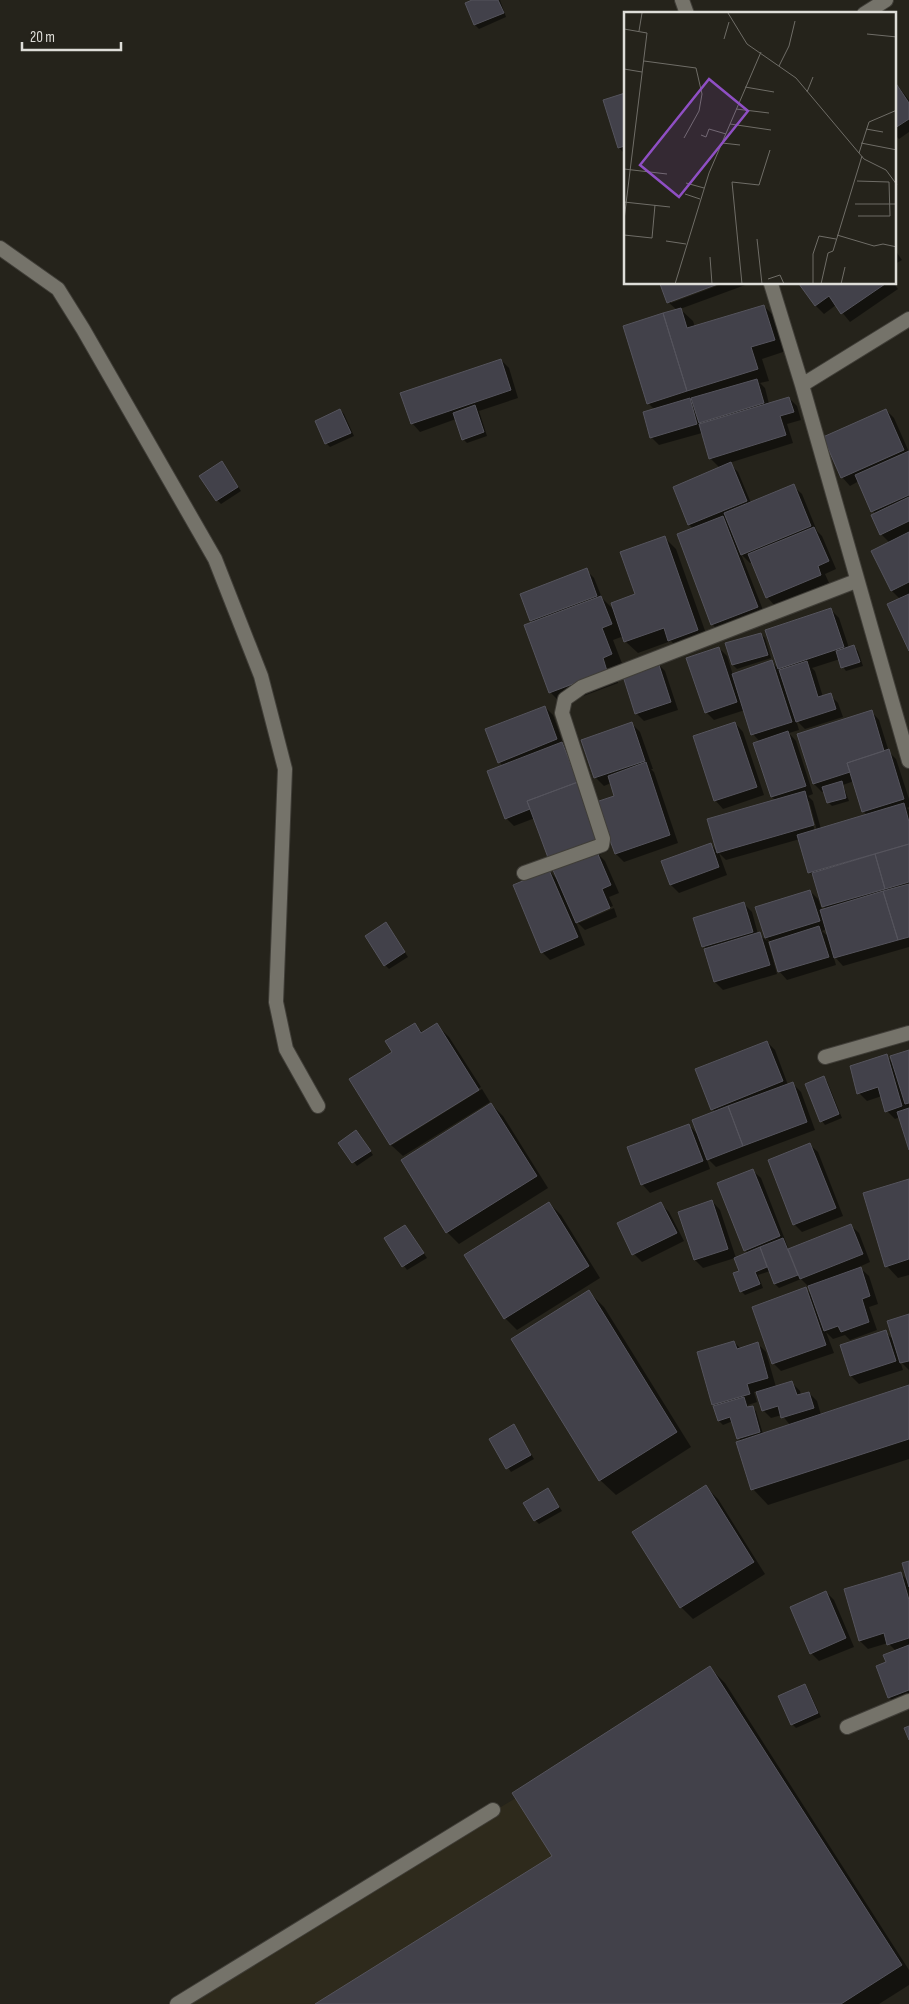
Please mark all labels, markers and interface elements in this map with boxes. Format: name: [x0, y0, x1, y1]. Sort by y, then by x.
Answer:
inset map: [624, 12, 896, 285]
scale bar: [22, 20, 121, 52]
text: 20 m: [30, 28, 55, 47]

